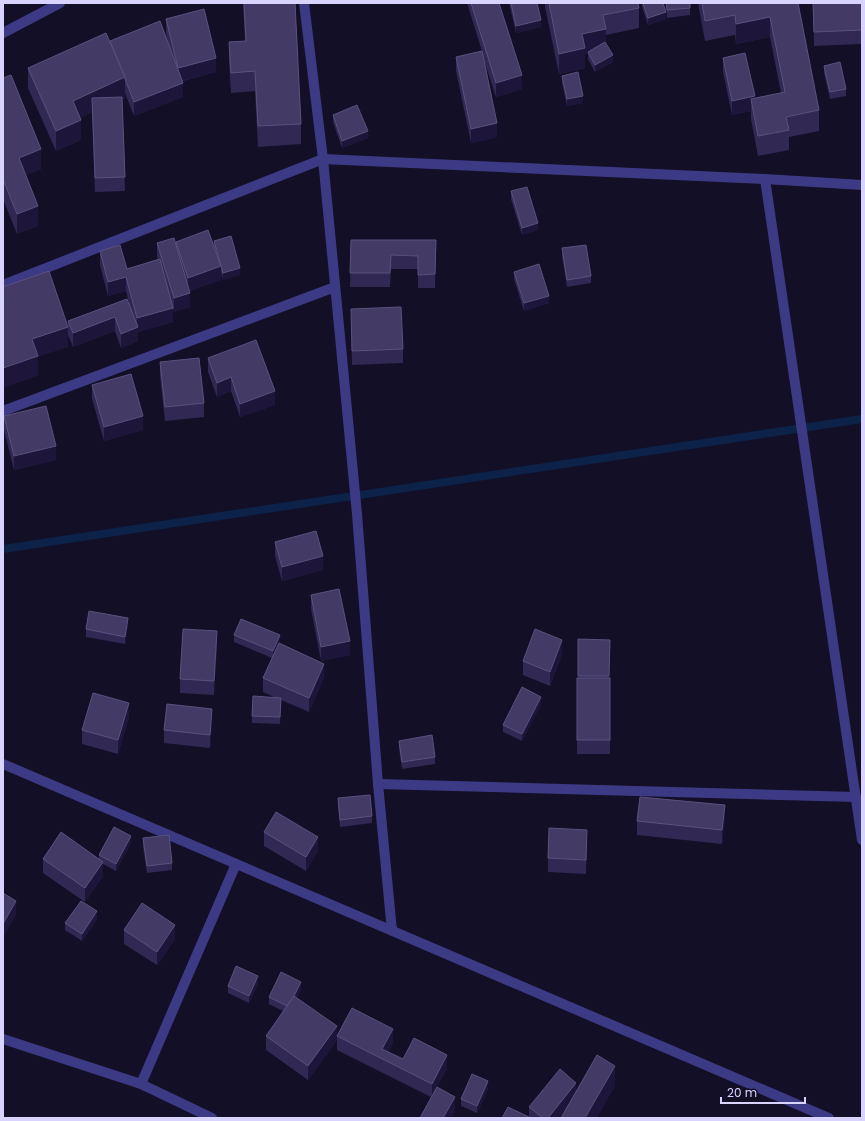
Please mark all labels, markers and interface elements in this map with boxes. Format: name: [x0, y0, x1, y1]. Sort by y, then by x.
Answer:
scale bar: [721, 1079, 805, 1105]
text: 20 m: [727, 1084, 757, 1101]

